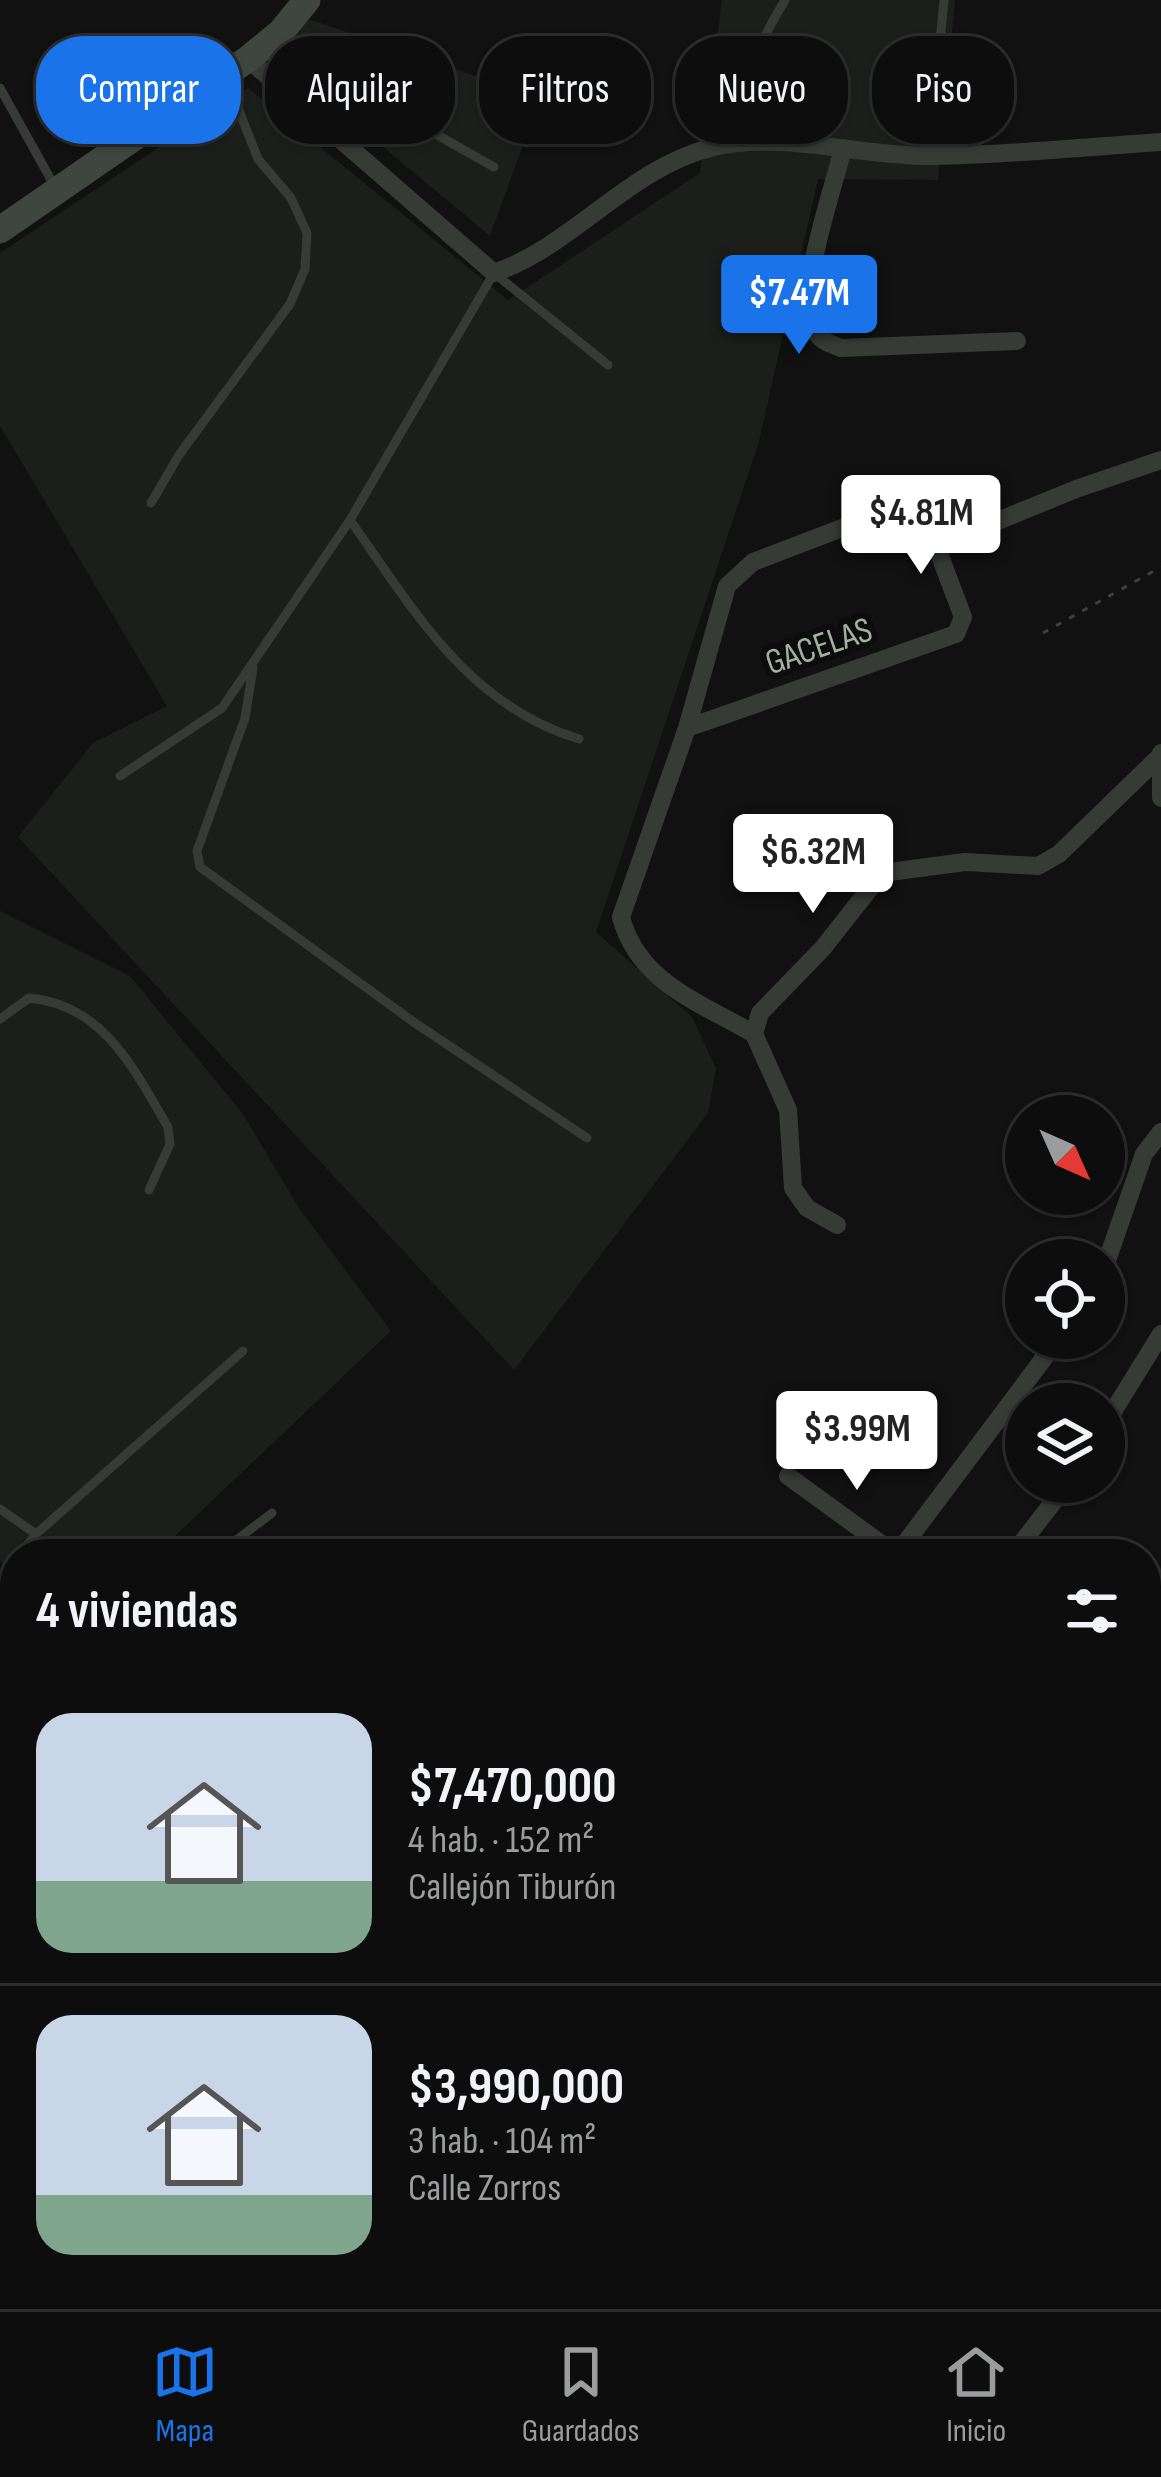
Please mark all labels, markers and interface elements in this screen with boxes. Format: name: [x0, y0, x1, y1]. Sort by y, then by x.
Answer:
chip: Comprar: [36, 36, 241, 144]
chip: Alquilar: [265, 36, 455, 144]
chip: Filtros: [479, 36, 651, 144]
chip: Nuevo: [675, 36, 848, 144]
chip: Piso: [872, 36, 1014, 144]
pin: $7.47M: [701, 255, 897, 357]
text: $7.47M: [748, 270, 850, 317]
pin: $4.81M: [823, 475, 1019, 577]
text: $4.81M: [868, 490, 974, 537]
street label: GACELAS: [760, 609, 878, 685]
pin: $6.32M: [715, 814, 911, 916]
text: $6.32M: [760, 829, 866, 876]
north arrow: [1005, 1095, 1125, 1215]
map controls: [1005, 1095, 1125, 1503]
button: locate: [1005, 1239, 1125, 1359]
button: layers: [1005, 1383, 1125, 1503]
pin: $3.99M: [759, 1391, 955, 1493]
text: $3.99M: [803, 1406, 911, 1453]
icon: filters: [1059, 1578, 1125, 1644]
text: 4 viviendas: [36, 1581, 238, 1642]
text: $7,470,000: [408, 1756, 616, 1817]
icon: home: [132, 1761, 276, 1905]
text: 4 hab. · 152 m²: [408, 1817, 594, 1864]
text: Callejón Tiburón: [408, 1864, 617, 1911]
text: $3,990,000: [408, 2057, 624, 2118]
icon: home: [132, 2063, 276, 2207]
text: 3 hab. · 104 m²: [408, 2118, 596, 2165]
text: Calle Zorros: [408, 2165, 561, 2212]
tab: Mapa: [152, 2339, 218, 2451]
tab: Guardados: [522, 2339, 639, 2451]
tab: Inicio: [943, 2339, 1009, 2451]

